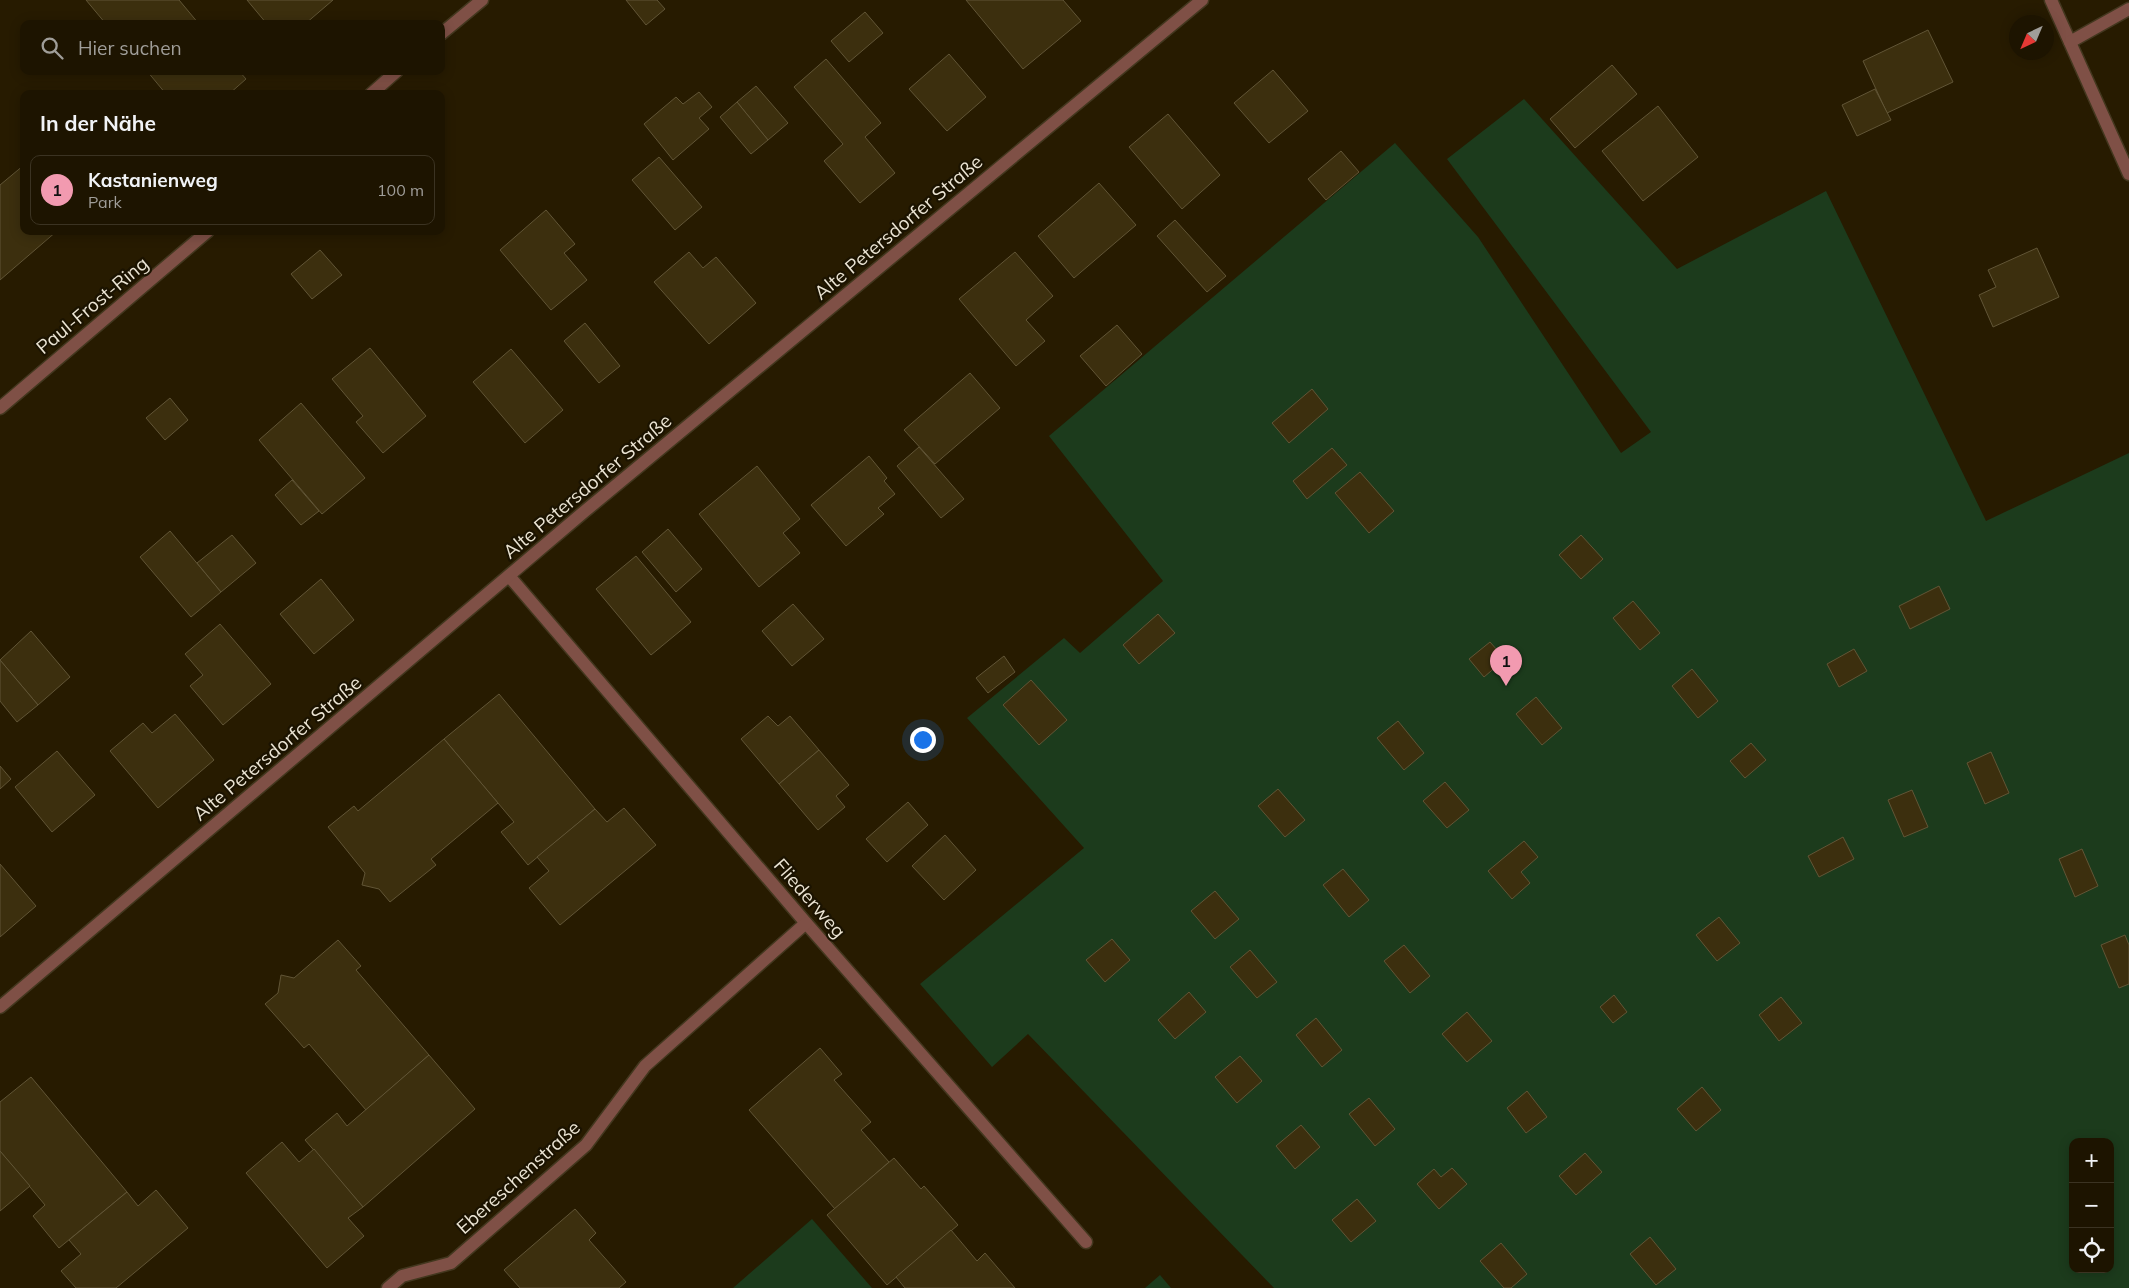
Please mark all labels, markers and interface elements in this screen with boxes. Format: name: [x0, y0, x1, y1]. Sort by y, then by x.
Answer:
north arrow: [2009, 15, 2054, 60]
search box: [20, 20, 445, 75]
icon: search: [38, 34, 66, 62]
text: Hier suchen: [78, 36, 182, 60]
text: In der Nähe: [40, 110, 156, 136]
street label: Alte Petersdorfer Straße: [809, 149, 987, 305]
text: Kastanienweg: [88, 168, 218, 192]
text: 1: [52, 180, 62, 200]
text: 100 m: [377, 180, 424, 200]
text: Park: [88, 192, 122, 212]
street label: Paul-Frost-Ring: [31, 251, 153, 359]
street label: Alte Petersdorfer Straße: [498, 408, 676, 564]
pin: 1: [1490, 645, 1522, 686]
street label: Alte Petersdorfer Straße: [188, 670, 366, 826]
your location: [910, 727, 936, 753]
street label: Fliederweg: [769, 853, 851, 943]
street label: Ebereschenstraße: [451, 1115, 585, 1239]
map controls: [2069, 1138, 2114, 1273]
button: +: [2069, 1138, 2114, 1183]
button: −: [2069, 1183, 2114, 1228]
button: locate: [2069, 1228, 2114, 1273]

